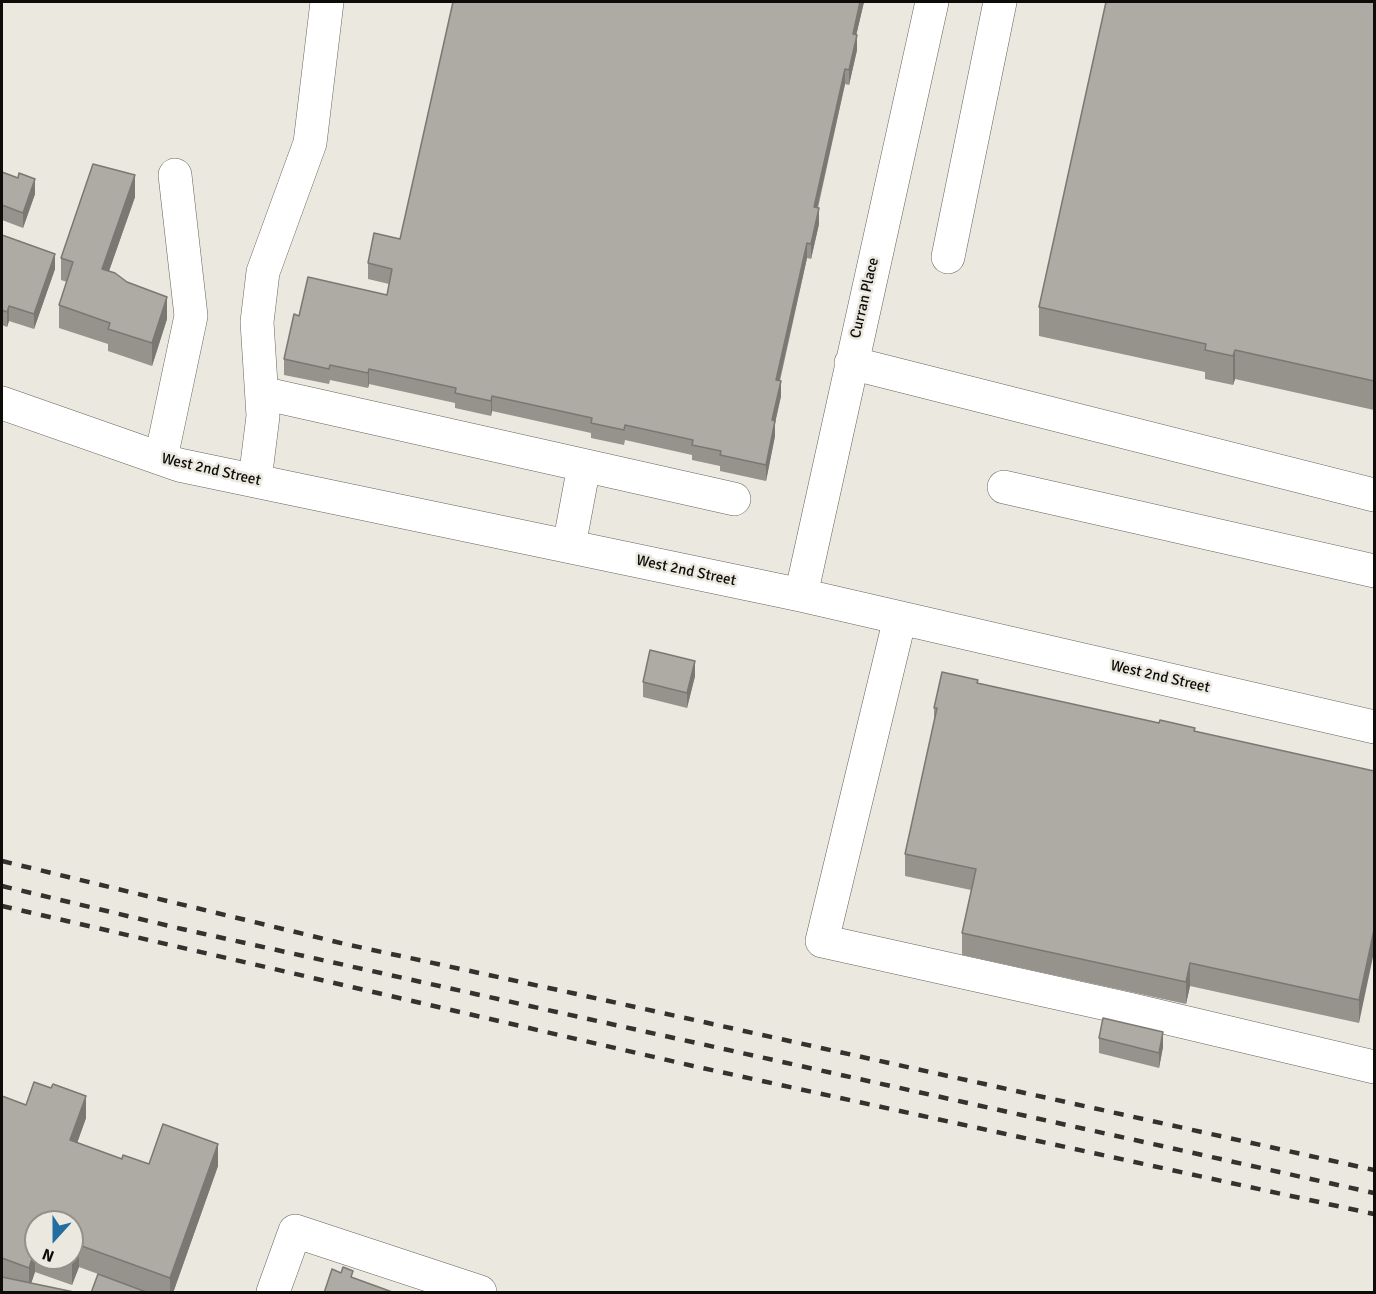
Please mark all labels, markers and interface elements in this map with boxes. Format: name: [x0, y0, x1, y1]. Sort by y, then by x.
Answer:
street label: Curran Place: [847, 256, 883, 340]
street label: West 2nd Street: [160, 450, 262, 490]
street label: West 2nd Street: [635, 552, 737, 590]
street label: West 2nd Street: [1109, 657, 1211, 697]
north arrow: [24, 1210, 84, 1270]
text: N: [39, 1244, 57, 1266]

